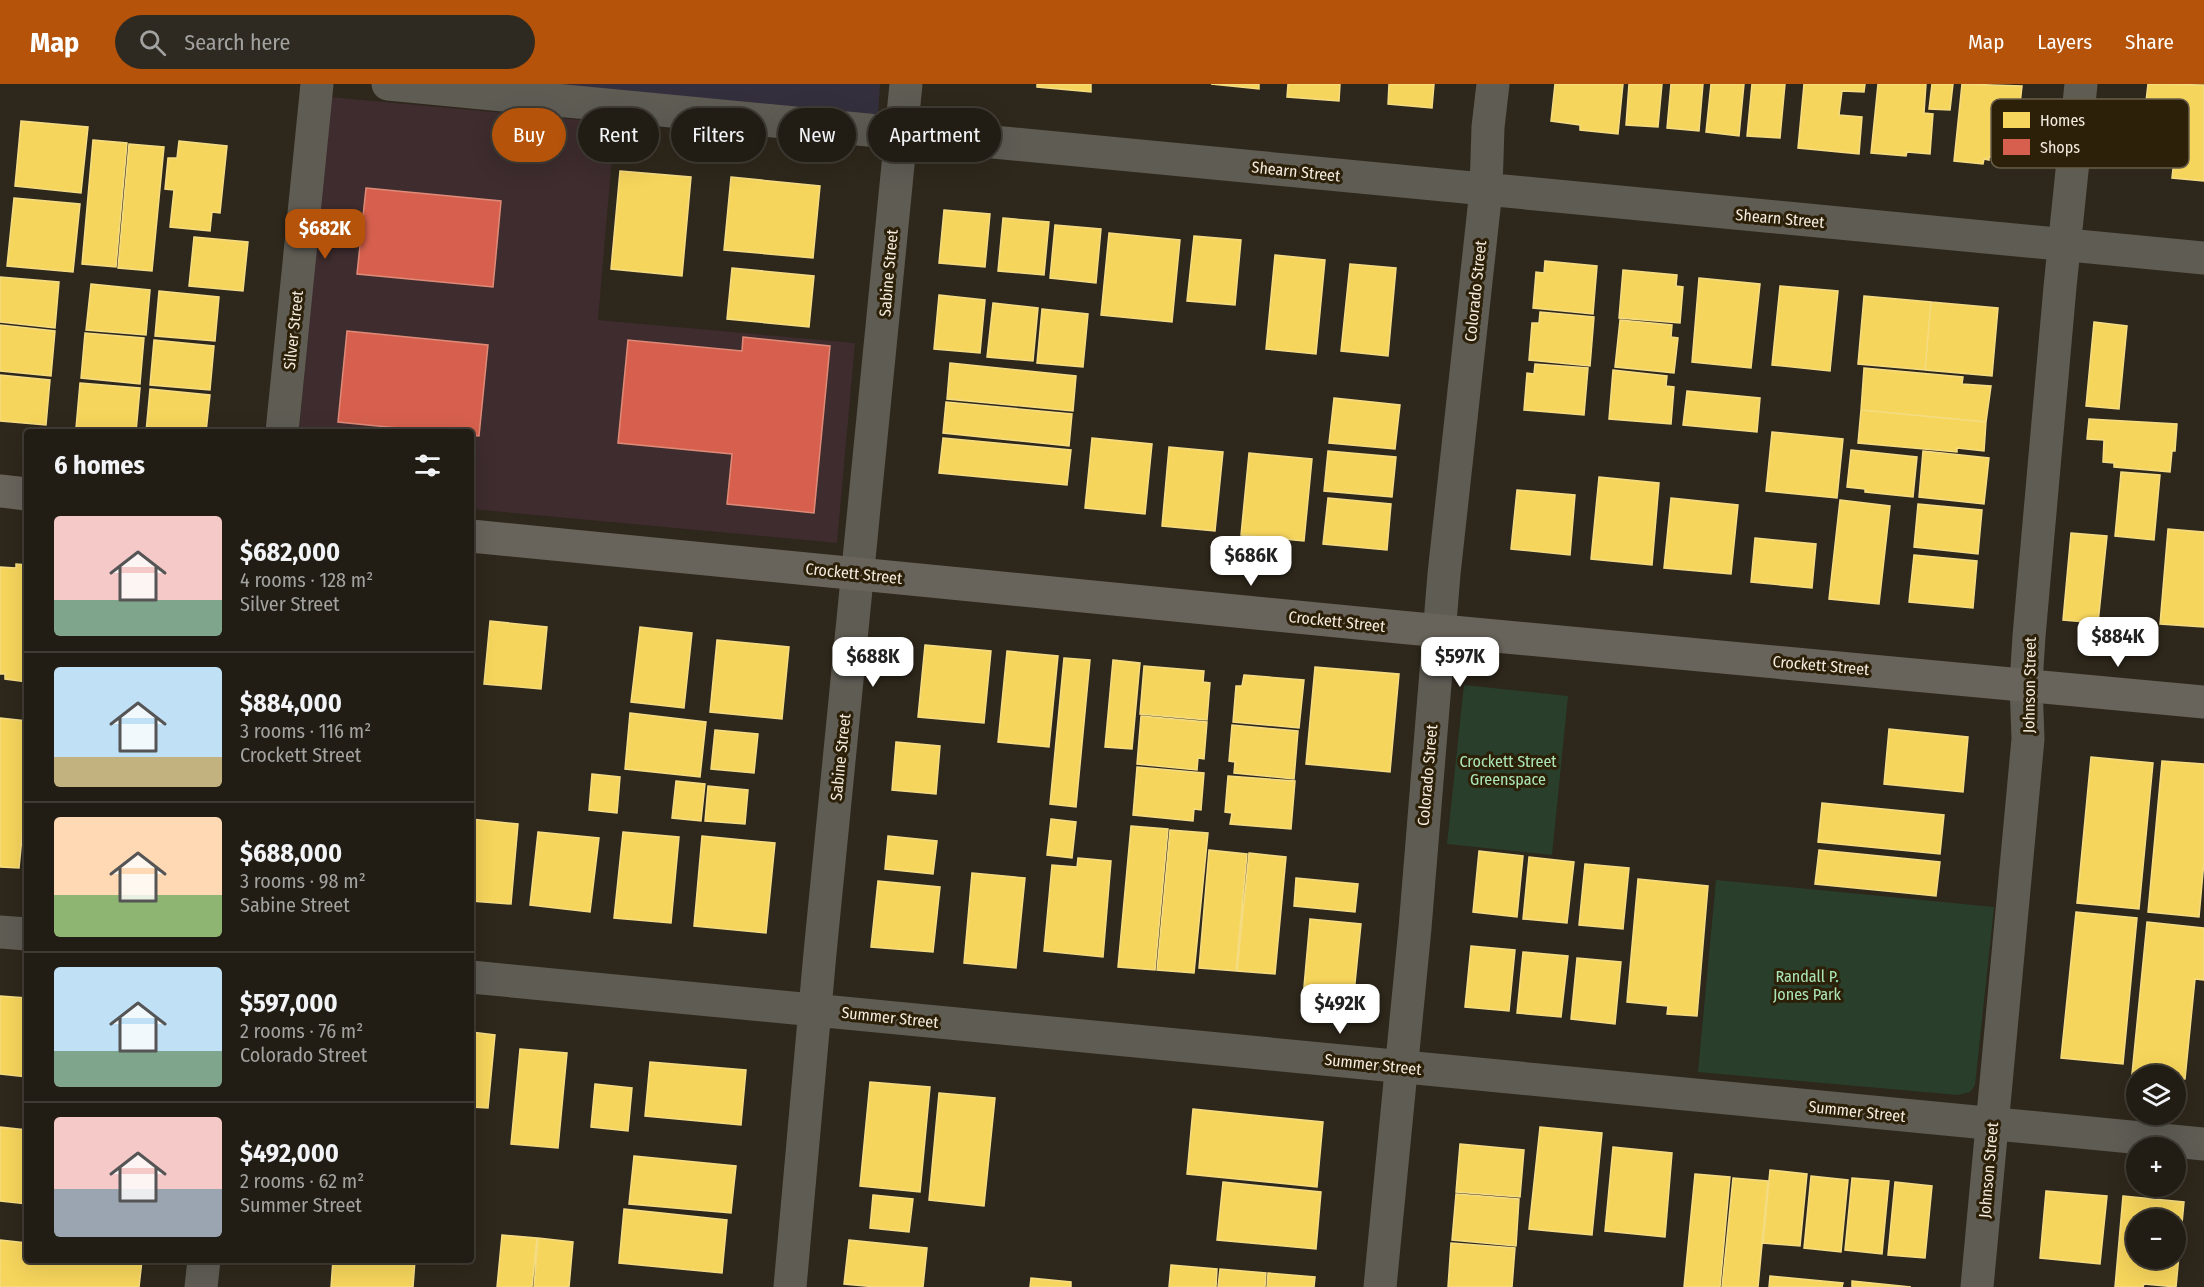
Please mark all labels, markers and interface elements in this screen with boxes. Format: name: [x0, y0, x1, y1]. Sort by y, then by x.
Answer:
search box: [115, 15, 535, 69]
text: Map: [30, 26, 79, 59]
icon: search: [136, 26, 169, 59]
text: Search here: [184, 29, 290, 56]
text: Map: [1968, 29, 2004, 55]
text: Layers: [2037, 29, 2092, 55]
text: Share: [2125, 29, 2174, 55]
legend: [1991, 99, 2189, 168]
chip: Buy: [492, 108, 566, 162]
chip: Rent: [578, 108, 659, 162]
chip: Filters: [671, 108, 766, 162]
chip: New: [778, 108, 856, 162]
chip: Apartment: [868, 108, 1001, 162]
text: Homes: [2040, 111, 2085, 130]
text: Shops: [2040, 138, 2080, 157]
street label: Shearn Street: [1251, 157, 1342, 186]
street label: Shearn Street: [1735, 205, 1826, 232]
pin: $682K: [283, 209, 367, 260]
text: $682K: [299, 216, 351, 240]
street label: Sabine Street: [875, 228, 902, 318]
street label: Colorado Street: [1461, 239, 1490, 343]
street label: Silver Street: [280, 289, 307, 371]
icon: filters: [411, 449, 444, 482]
text: 6 homes: [54, 450, 145, 481]
pin: $686K: [1209, 536, 1293, 587]
text: $682,000: [240, 537, 340, 568]
icon: home: [102, 540, 174, 612]
text: $686K: [1224, 543, 1278, 567]
street label: Crockett Street: [805, 559, 904, 588]
text: 4 rooms · 128 m²: [240, 568, 373, 592]
text: Silver Street: [240, 592, 340, 616]
street label: Crockett Street: [1288, 607, 1387, 636]
pin: $884K: [2076, 617, 2160, 668]
text: $884K: [2092, 624, 2144, 648]
street label: Johnson Street: [2019, 636, 2040, 733]
pin: $688K: [831, 637, 915, 688]
pin: $597K: [1418, 637, 1502, 688]
text: $688K: [846, 644, 900, 668]
text: $597K: [1435, 644, 1485, 668]
street label: Crockett Street: [1772, 652, 1871, 679]
text: $884,000: [240, 688, 342, 719]
icon: home: [102, 691, 174, 763]
street label: Sabine Street: [826, 712, 855, 802]
text: 3 rooms · 116 m²: [240, 719, 371, 743]
street label: Colorado Street: [1414, 723, 1441, 827]
text: Crockett Street: [240, 743, 361, 767]
park label: Crockett Street Greenspace: [1459, 752, 1557, 789]
text: $688,000: [240, 838, 342, 869]
icon: home: [102, 841, 174, 913]
text: 3 rooms · 98 m²: [240, 869, 366, 893]
text: Sabine Street: [240, 893, 350, 917]
park label: Randall P. Jones Park: [1773, 967, 1842, 1004]
pin: $492K: [1298, 984, 1382, 1035]
text: $597,000: [240, 988, 338, 1019]
icon: home: [102, 991, 174, 1063]
text: $492K: [1315, 991, 1365, 1015]
street label: Summer Street: [840, 1003, 940, 1032]
text: 2 rooms · 76 m²: [240, 1019, 363, 1043]
text: Colorado Street: [240, 1043, 367, 1067]
street label: Summer Street: [1323, 1050, 1423, 1079]
map controls: [2126, 1065, 2186, 1269]
button: layers: [2126, 1065, 2186, 1125]
street label: Summer Street: [1807, 1097, 1907, 1126]
street label: Johnson Street: [1975, 1120, 2002, 1219]
button: +: [2126, 1137, 2186, 1197]
text: $492,000: [240, 1138, 339, 1169]
icon: home: [102, 1141, 174, 1213]
text: 2 rooms · 62 m²: [240, 1169, 364, 1193]
text: Summer Street: [240, 1193, 362, 1217]
button: −: [2126, 1209, 2186, 1269]

